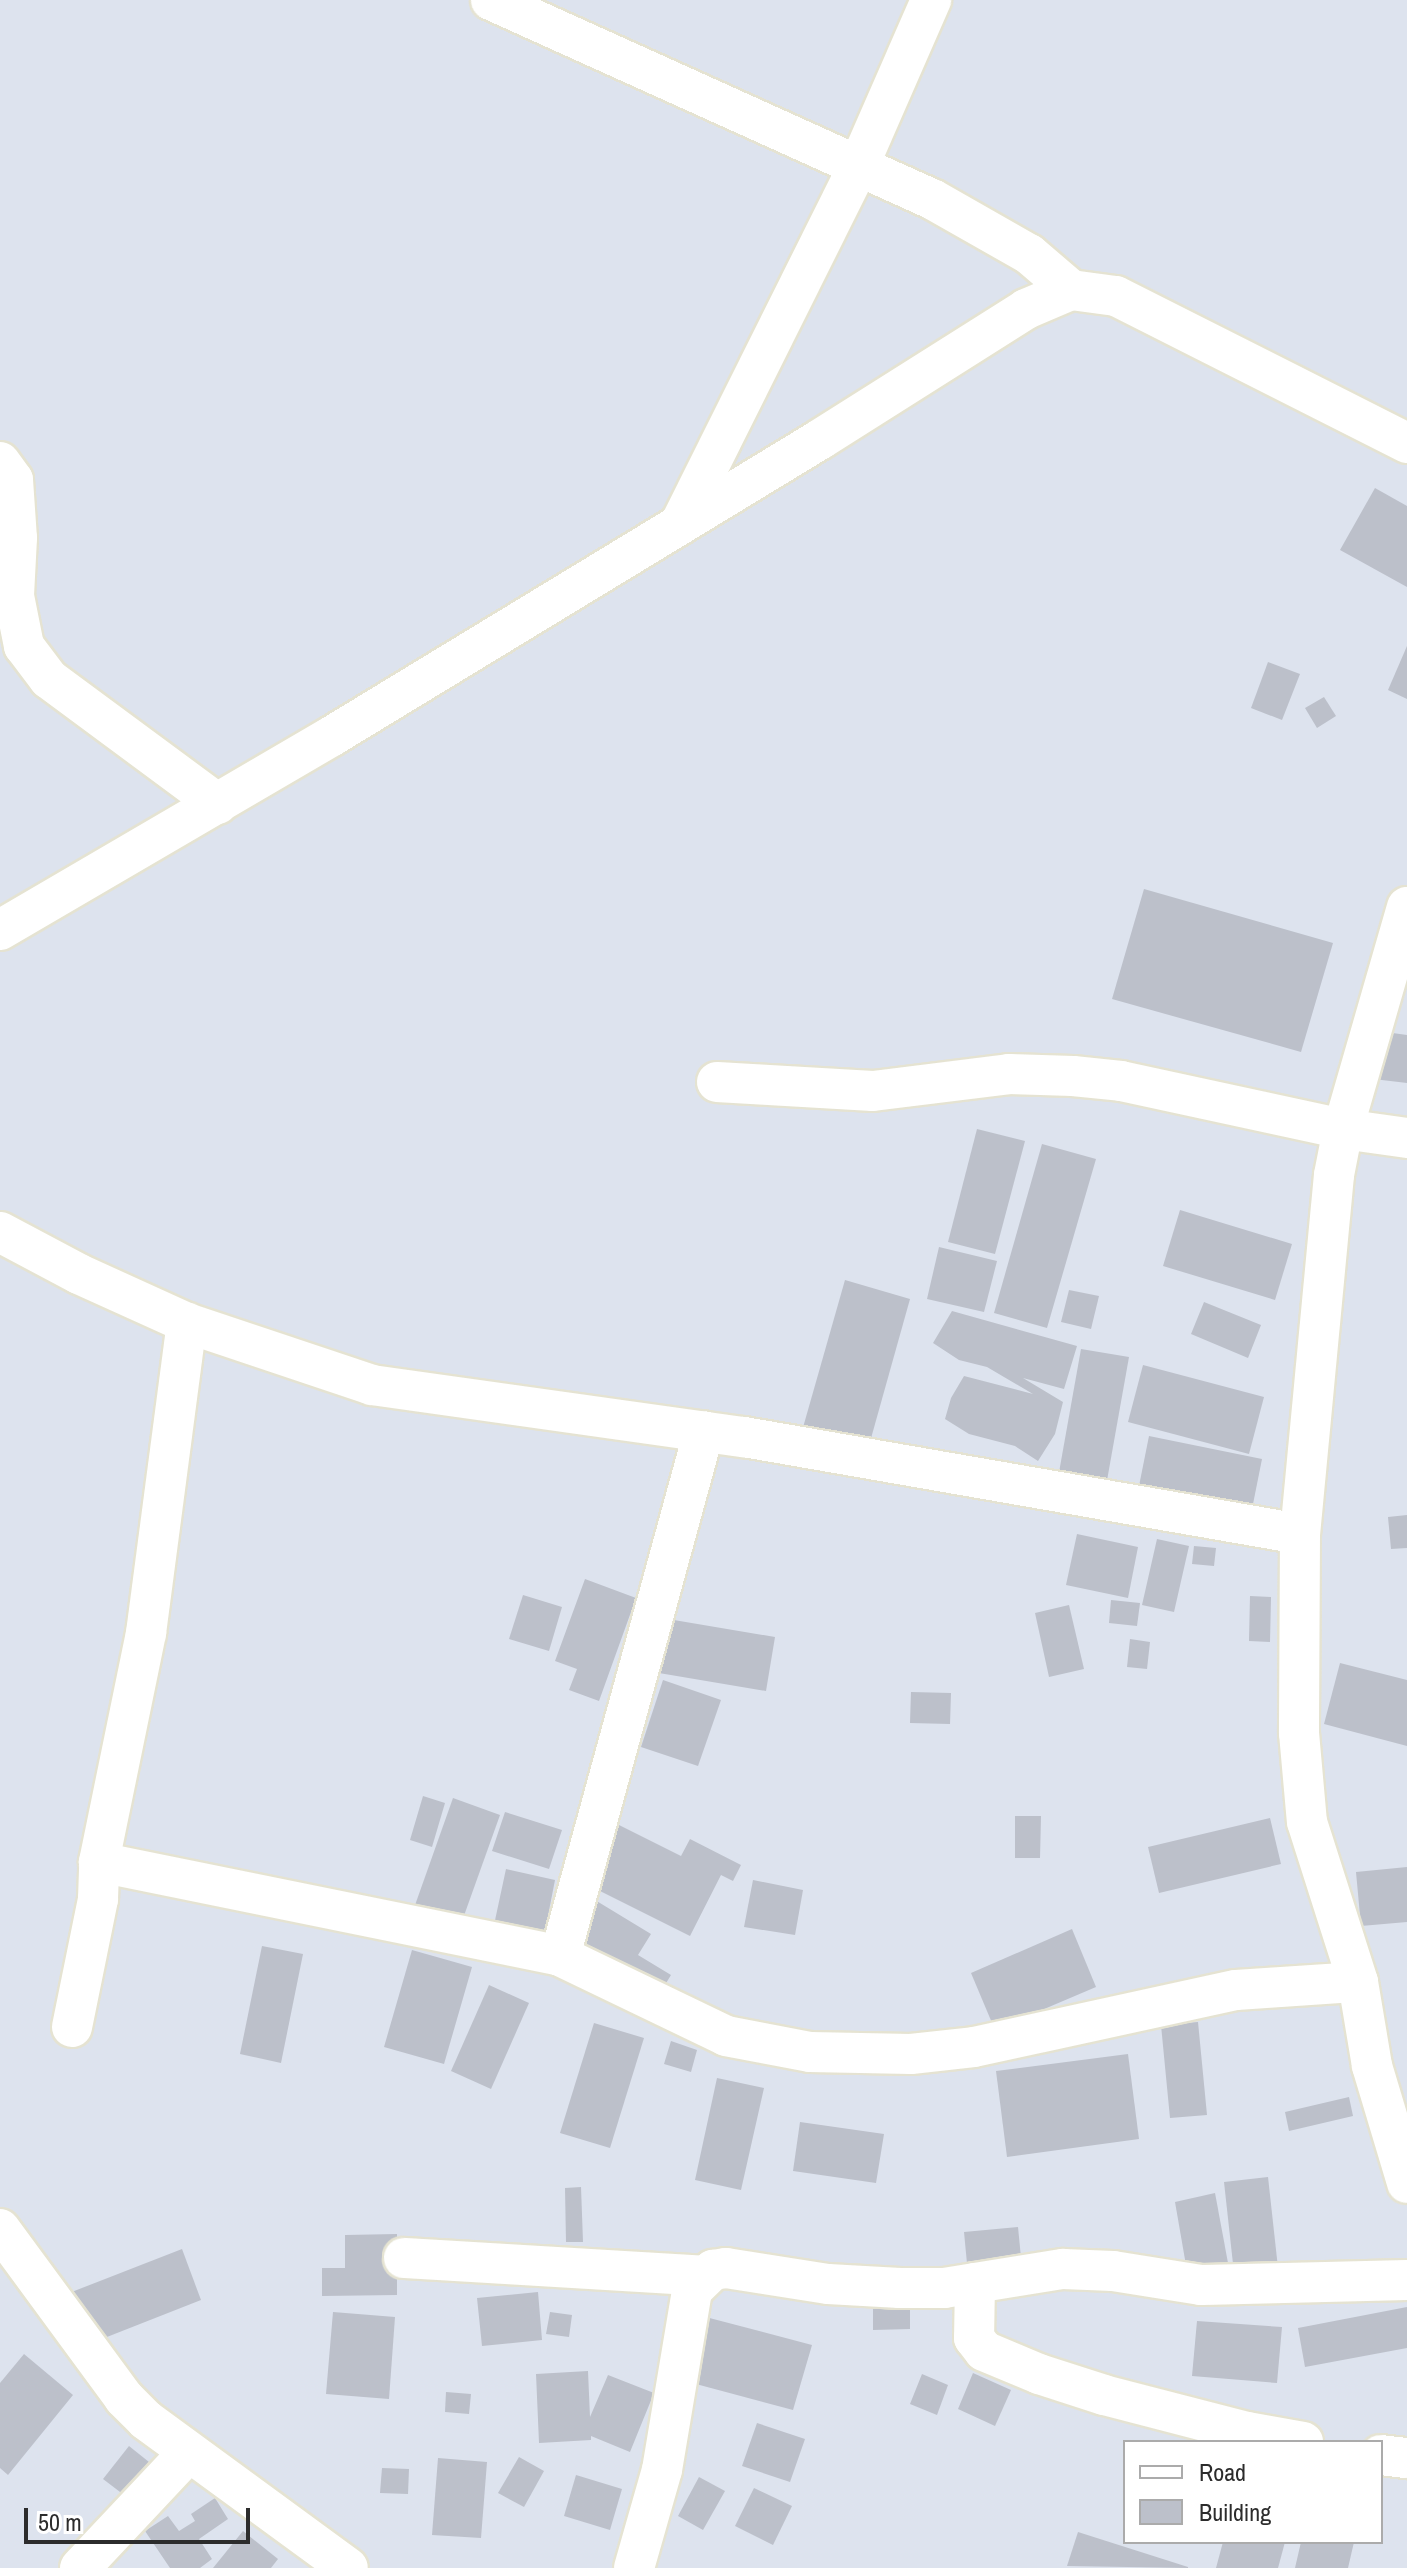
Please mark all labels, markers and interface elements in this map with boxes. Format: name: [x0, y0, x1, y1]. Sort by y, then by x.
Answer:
legend: [1123, 2440, 1383, 2544]
text: Road: [1199, 2456, 1246, 2488]
scale bar: [28, 2492, 254, 2542]
text: Building: [1199, 2496, 1271, 2528]
text: 50 m: [38, 2506, 82, 2538]

